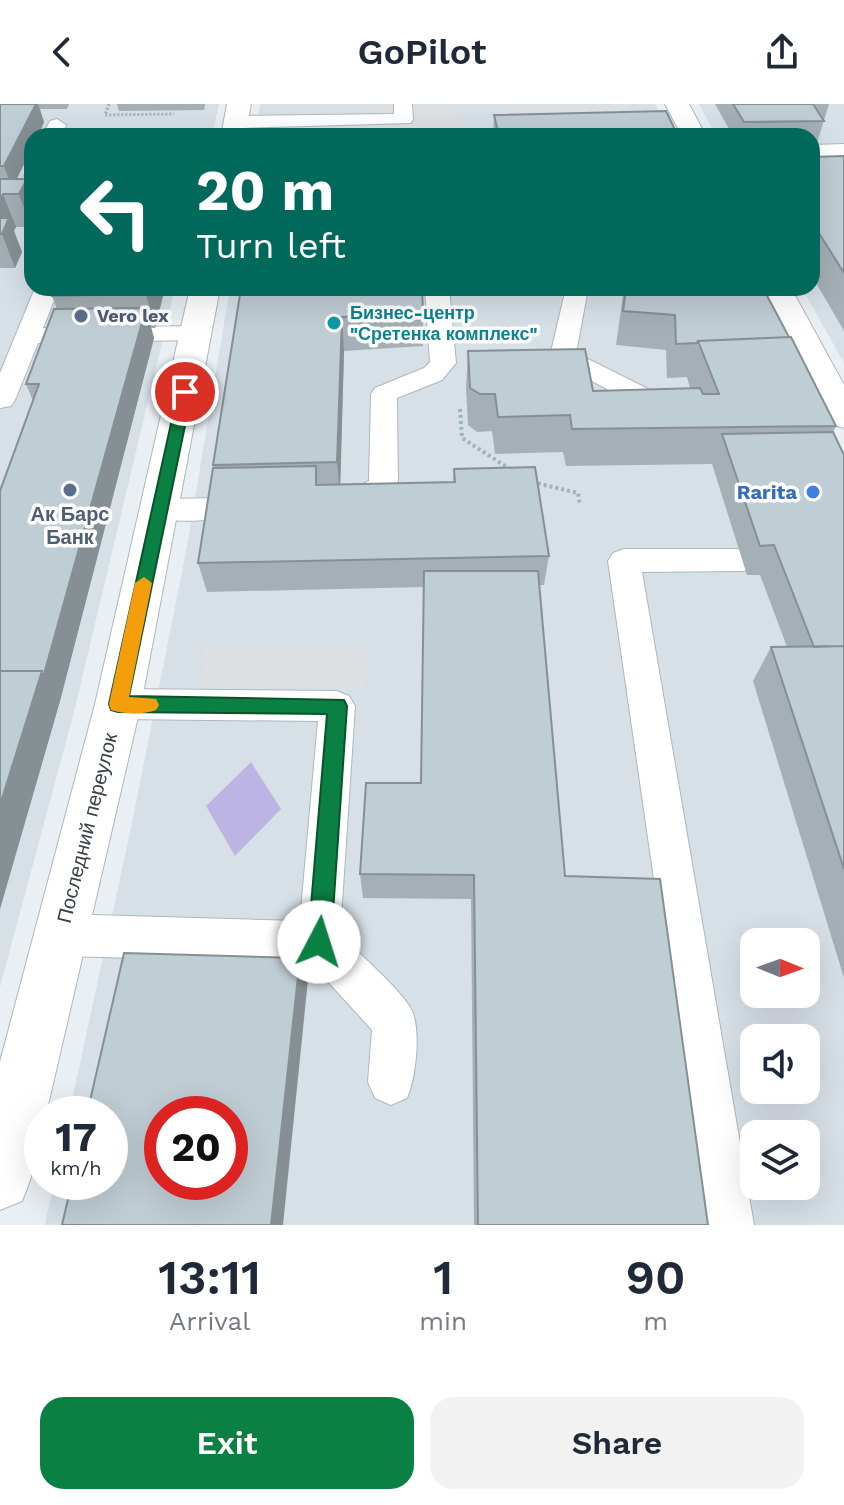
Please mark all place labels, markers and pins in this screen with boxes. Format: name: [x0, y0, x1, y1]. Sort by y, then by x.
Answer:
place label: Бизнес-центр "Сретенка комплекс": [350, 302, 537, 344]
place label: Vero lex: [97, 305, 169, 326]
marker: Vero lex: [72, 307, 90, 325]
marker: Бизнес-центр "Сретенка комплекс": [325, 314, 343, 332]
pin: [151, 358, 219, 426]
place label: Rarita: [737, 480, 797, 504]
marker: Ак Барс Банк: [61, 481, 79, 499]
marker: Rarita: [804, 483, 822, 501]
place label: Ак Барс Банк: [30, 502, 110, 549]

